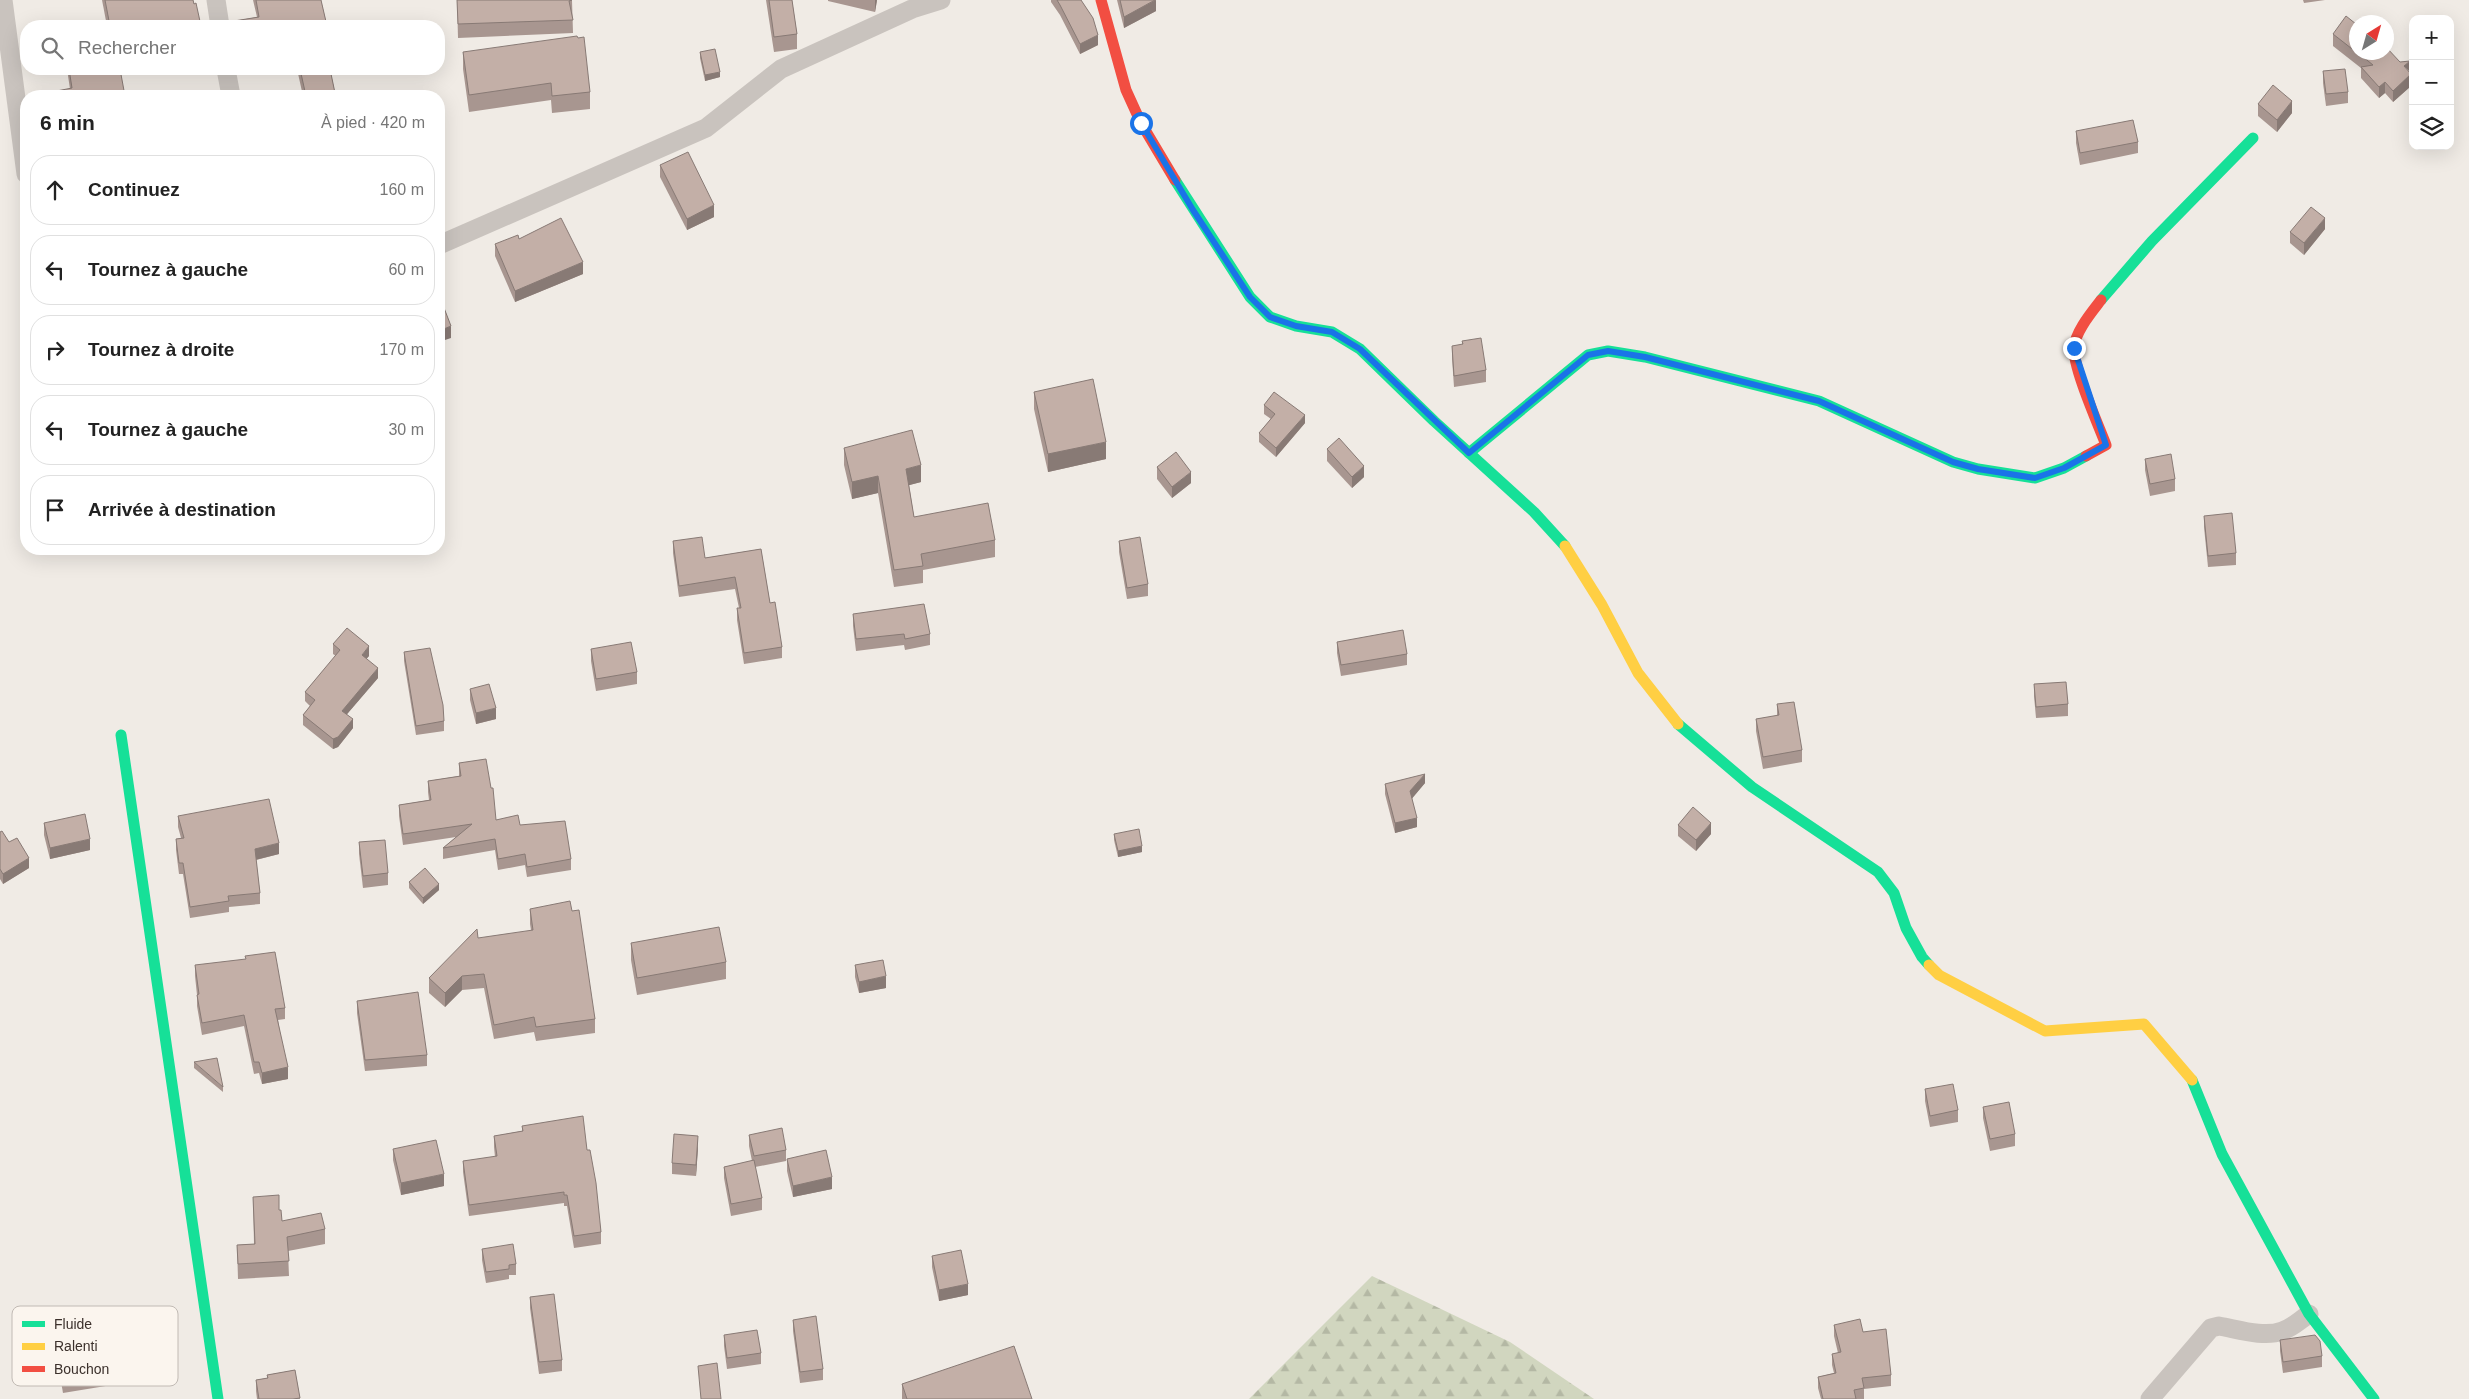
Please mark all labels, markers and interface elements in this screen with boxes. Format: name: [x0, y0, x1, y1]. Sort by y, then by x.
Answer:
north arrow: [2349, 15, 2394, 60]
map controls: [2409, 15, 2454, 150]
button: +: [2409, 15, 2454, 60]
search box: [20, 20, 445, 75]
icon: search: [38, 34, 66, 62]
text: Rechercher: [78, 37, 176, 58]
button: −: [2409, 60, 2454, 105]
button: layers: [2409, 105, 2454, 150]
text: 6 min: [40, 111, 95, 134]
route start: [1130, 112, 1153, 135]
text: À pied · 420 m: [321, 114, 425, 131]
icon: ahead: [41, 176, 69, 204]
text: Continuez: [88, 179, 180, 200]
text: 160 m: [380, 181, 424, 198]
icon: left: [41, 256, 69, 284]
text: Tournez à gauche: [88, 259, 248, 280]
text: 60 m: [388, 261, 424, 278]
icon: right: [41, 336, 69, 364]
route end: [2063, 337, 2086, 360]
text: Tournez à droite: [88, 339, 234, 360]
text: 170 m: [380, 341, 424, 358]
icon: left: [41, 416, 69, 444]
text: Tournez à gauche: [88, 419, 248, 440]
text: 30 m: [388, 421, 424, 438]
icon: arrive: [41, 496, 69, 524]
text: Arrivée à destination: [88, 499, 276, 520]
legend: [12, 1306, 178, 1386]
text: Fluide: [54, 1316, 92, 1332]
text: Ralenti: [54, 1338, 98, 1354]
text: Bouchon: [54, 1361, 109, 1377]

